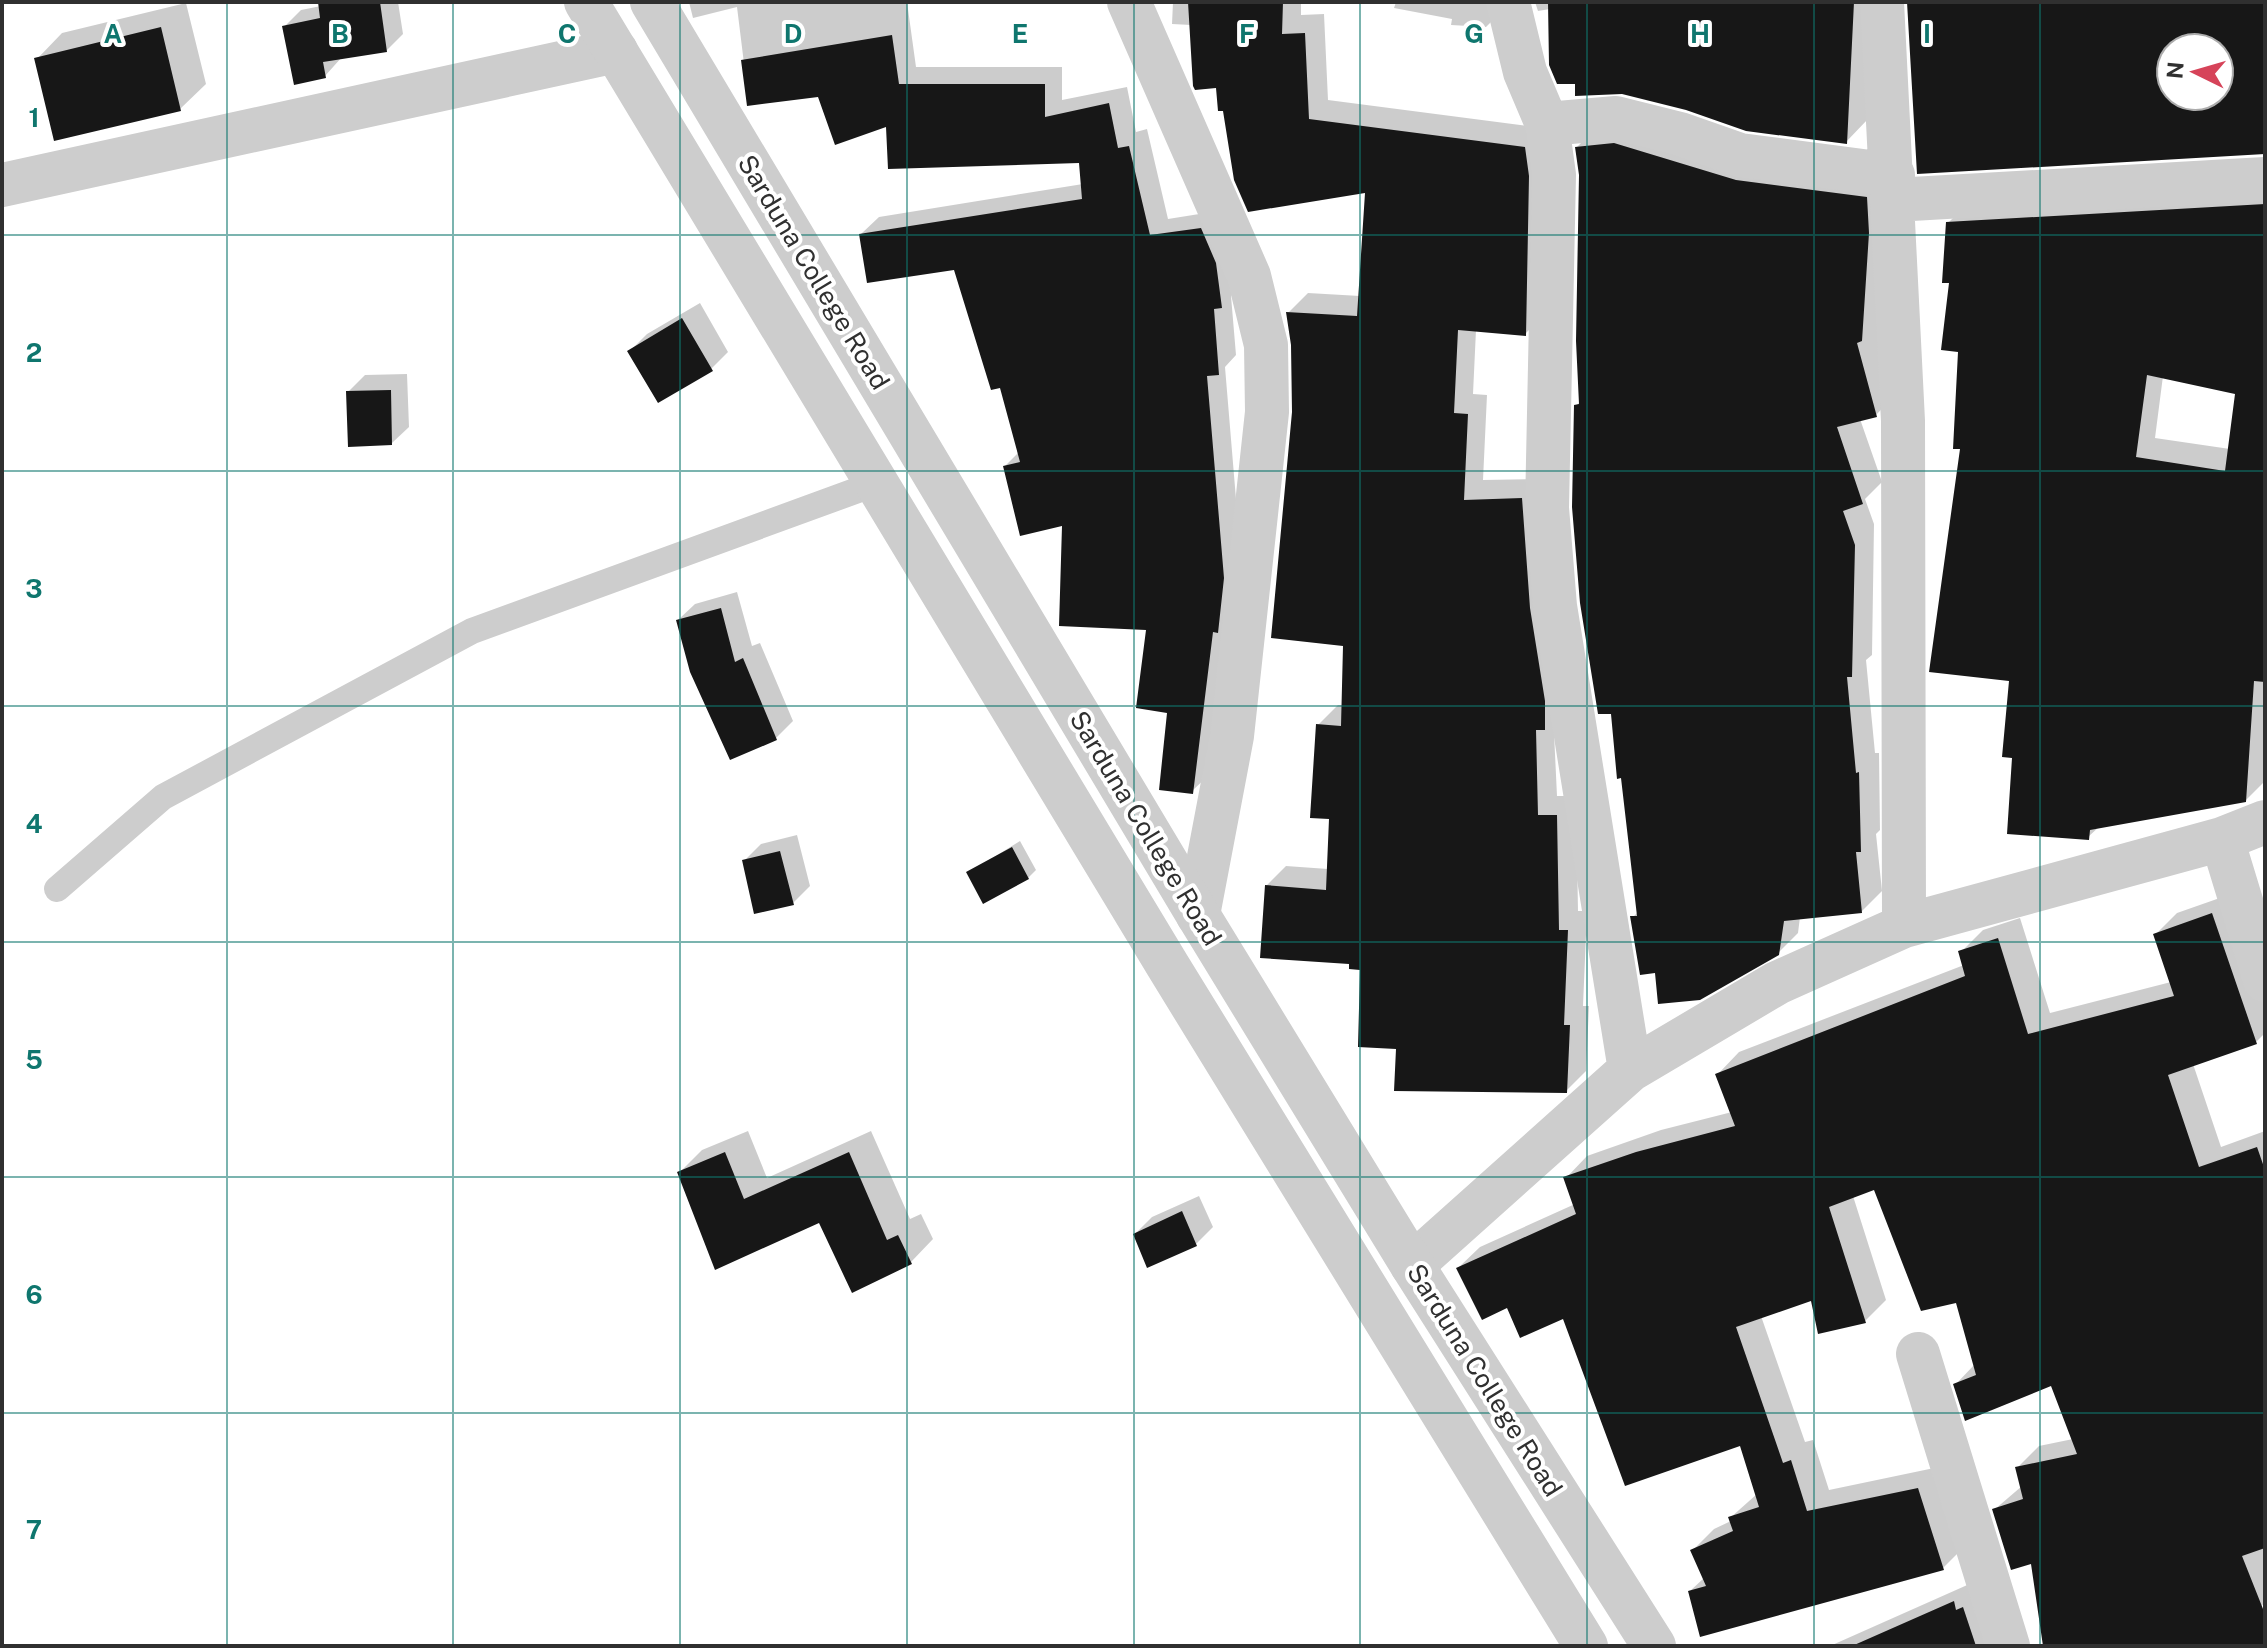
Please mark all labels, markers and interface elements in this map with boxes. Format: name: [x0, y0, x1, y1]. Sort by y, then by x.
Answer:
text: A: [104, 18, 123, 49]
text: B: [331, 18, 349, 49]
text: C: [558, 18, 576, 49]
text: D: [784, 18, 802, 49]
text: E: [1012, 18, 1028, 49]
text: F: [1239, 18, 1255, 49]
text: G: [1464, 18, 1484, 49]
text: H: [1690, 18, 1710, 49]
text: I: [1923, 18, 1931, 49]
north arrow: [2155, 32, 2235, 112]
text: N: [2161, 61, 2189, 80]
text: 1: [28, 102, 40, 133]
street label: Sarduna College Road: [732, 149, 896, 395]
text: 2: [26, 337, 42, 368]
text: 3: [25, 573, 43, 604]
street label: Sarduna College Road: [1064, 705, 1228, 951]
text: 4: [25, 808, 43, 839]
text: 5: [25, 1044, 43, 1075]
street label: Sarduna College Road: [1401, 1258, 1569, 1502]
text: 6: [25, 1279, 43, 1310]
text: 7: [26, 1514, 42, 1545]

